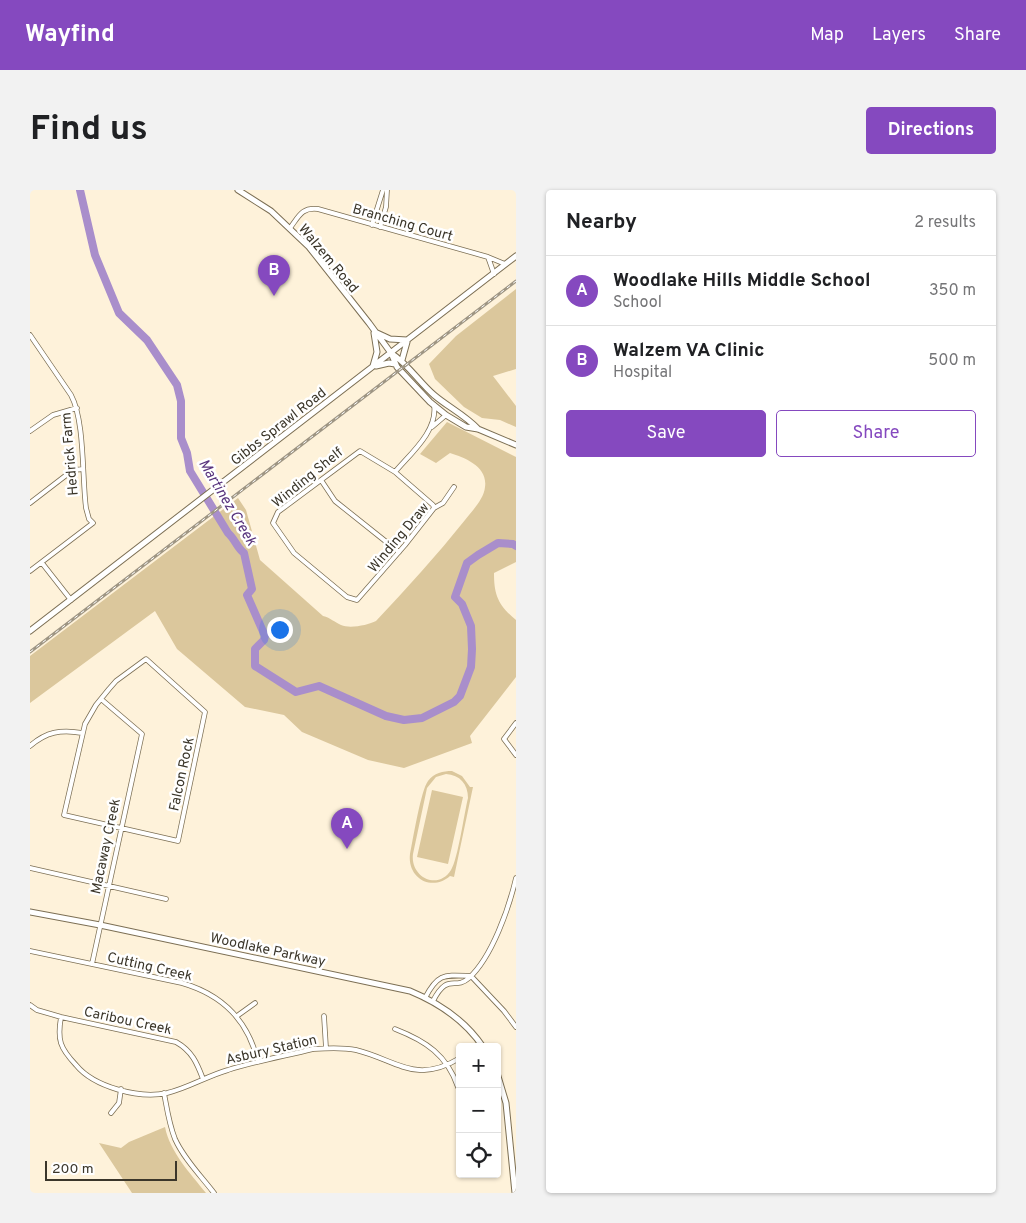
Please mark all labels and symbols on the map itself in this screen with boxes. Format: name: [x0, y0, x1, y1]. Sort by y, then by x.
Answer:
street label: Branching Court: [350, 201, 455, 246]
street label: Walzem Road: [294, 221, 362, 297]
pin: B: [258, 255, 290, 296]
street label: Gibbs Sprawl Road: [228, 385, 330, 470]
street label: Hedrick Farm: [58, 411, 83, 496]
street label: Winding Shelf: [269, 444, 347, 512]
water label: Martinez Creek: [193, 456, 260, 550]
street label: Winding Draw: [365, 500, 433, 576]
your location: [267, 617, 293, 643]
street label: Falcon Rock: [166, 736, 199, 813]
street label: Macaway Creek: [88, 797, 125, 896]
pin: A: [331, 808, 363, 849]
street label: Woodlake Parkway: [208, 930, 327, 971]
street label: Cutting Creek: [105, 949, 194, 986]
street label: Caribou Creek: [82, 1004, 173, 1039]
street label: Asbury Station: [224, 1032, 318, 1069]
scale bar: [45, 1158, 178, 1181]

